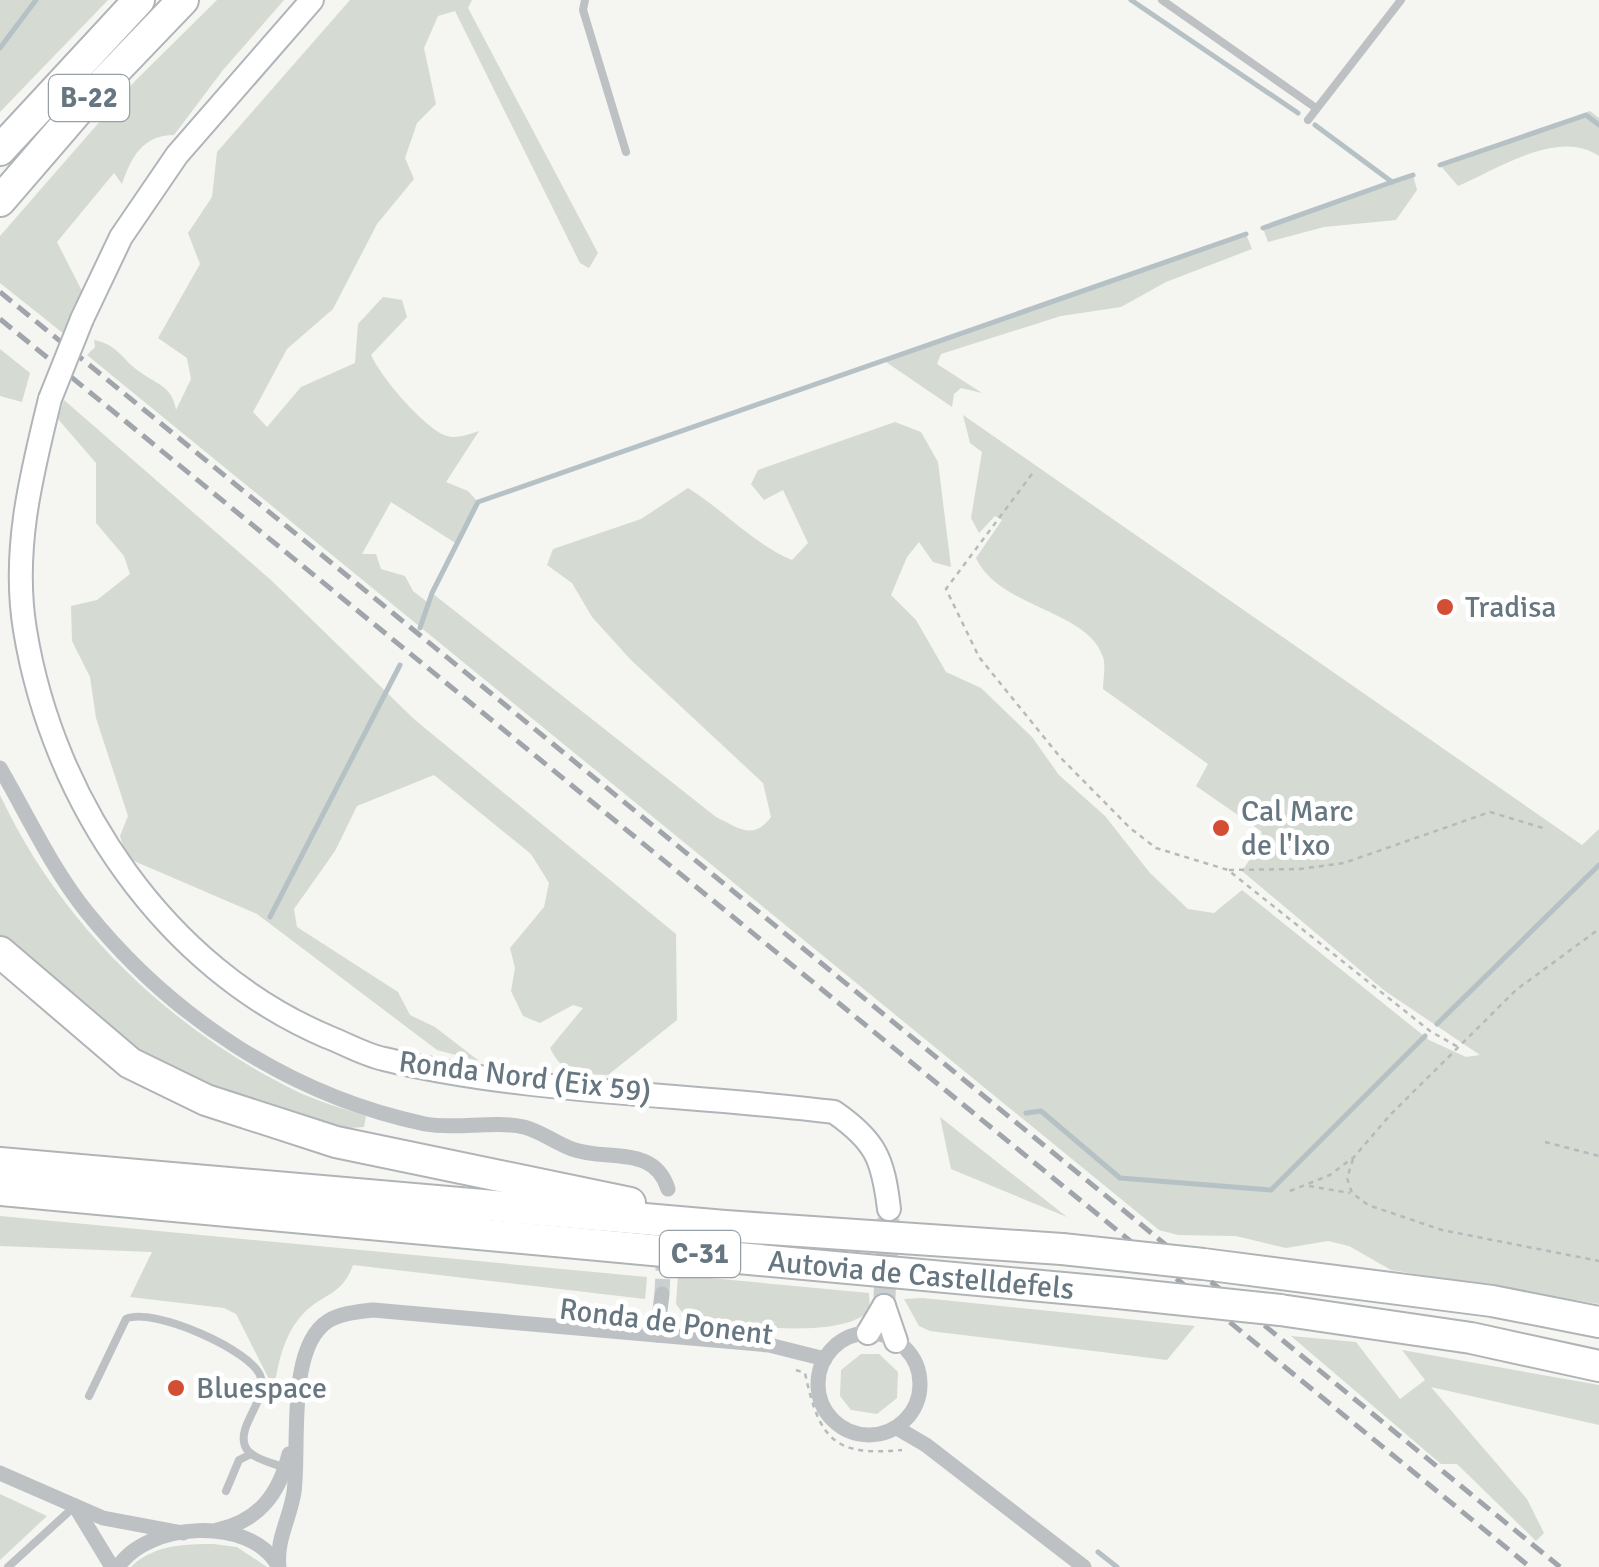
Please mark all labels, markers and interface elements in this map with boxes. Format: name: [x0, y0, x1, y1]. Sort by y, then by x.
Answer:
road number: B-22: [49, 75, 129, 121]
place label: Tradisa: [1465, 589, 1556, 626]
marker: Tradisa: [1434, 596, 1456, 618]
place label: Cal Marc de l'Ixo: [1241, 793, 1354, 864]
marker: Cal Marc de l'Ixo: [1210, 817, 1232, 839]
street label: Ronda Nord (Eix 59): [397, 1043, 653, 1111]
road number: C-31: [660, 1231, 740, 1277]
street label: Autovia de Castelldefels: [766, 1242, 1076, 1307]
street label: Ronda de Ponent: [557, 1291, 775, 1353]
place label: Bluespace: [196, 1370, 327, 1407]
marker: Bluespace: [165, 1377, 187, 1399]

